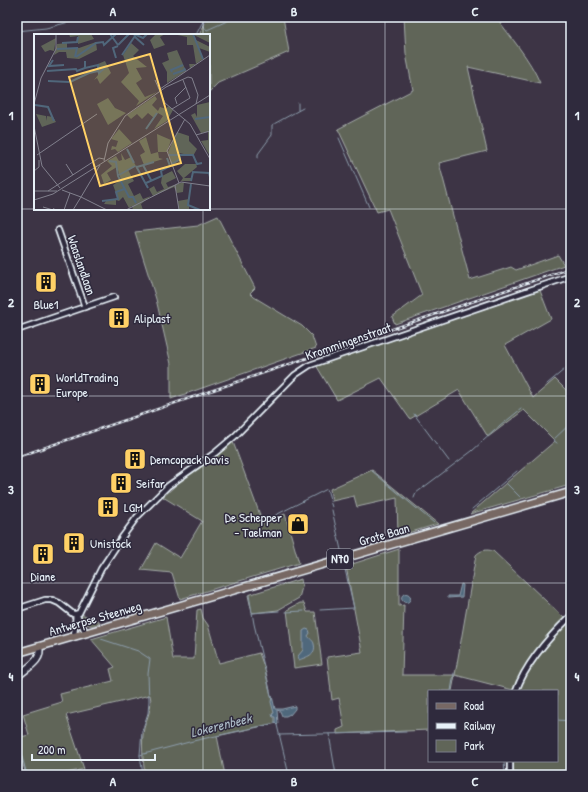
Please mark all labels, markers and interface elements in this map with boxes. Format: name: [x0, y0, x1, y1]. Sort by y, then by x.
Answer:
text: A: [110, 2, 117, 20]
text: B: [291, 2, 298, 20]
text: C: [471, 2, 479, 20]
inset map: [34, 34, 210, 210]
text: 1: [9, 106, 14, 124]
text: 1: [575, 106, 580, 124]
street label: Waaslandlaan: [63, 233, 101, 297]
building icon: Blue1: [33, 269, 59, 295]
text: 2: [8, 293, 15, 311]
text: 2: [574, 293, 581, 311]
place label: Blue1: [33, 295, 59, 313]
building icon: Aliplast: [106, 305, 132, 331]
place label: Aliplast: [134, 309, 171, 327]
street label: Krommingenstraat: [303, 318, 394, 364]
place label: WorldTrading Europe: [56, 368, 119, 401]
building icon: WorldTrading Europe: [27, 371, 53, 397]
building icon: Demcopack Davis: [122, 446, 148, 472]
place label: Demcopack Davis: [150, 450, 229, 468]
building icon: Seifar: [108, 470, 134, 496]
place label: Seifar: [136, 474, 165, 492]
text: 3: [8, 480, 14, 498]
text: 3: [574, 480, 580, 498]
building icon: LGM: [95, 494, 121, 520]
place label: LGM: [124, 498, 143, 516]
place label: De Schepper - Taelman: [225, 508, 282, 541]
shop icon: De Schepper - Taelman: [285, 511, 311, 537]
street label: Grote Baan: [357, 518, 411, 550]
building icon: Unistock: [61, 530, 87, 556]
place label: Unistock: [90, 534, 132, 552]
building icon: Diane: [30, 541, 56, 567]
road number: N70: [327, 549, 353, 569]
place label: Diane: [30, 567, 56, 585]
street label: Antwerpse Steenweg: [47, 596, 143, 640]
text: 4: [9, 667, 14, 685]
text: 4: [575, 667, 580, 685]
legend: [428, 690, 558, 762]
text: Road: [464, 697, 484, 714]
water label: Lokerenbeek: [188, 707, 255, 741]
text: Railway: [464, 717, 495, 734]
scale bar: [32, 736, 155, 762]
text: Park: [464, 737, 484, 754]
text: 200 m: [38, 741, 65, 758]
text: A: [110, 772, 117, 790]
text: B: [291, 772, 298, 790]
text: C: [471, 772, 479, 790]

